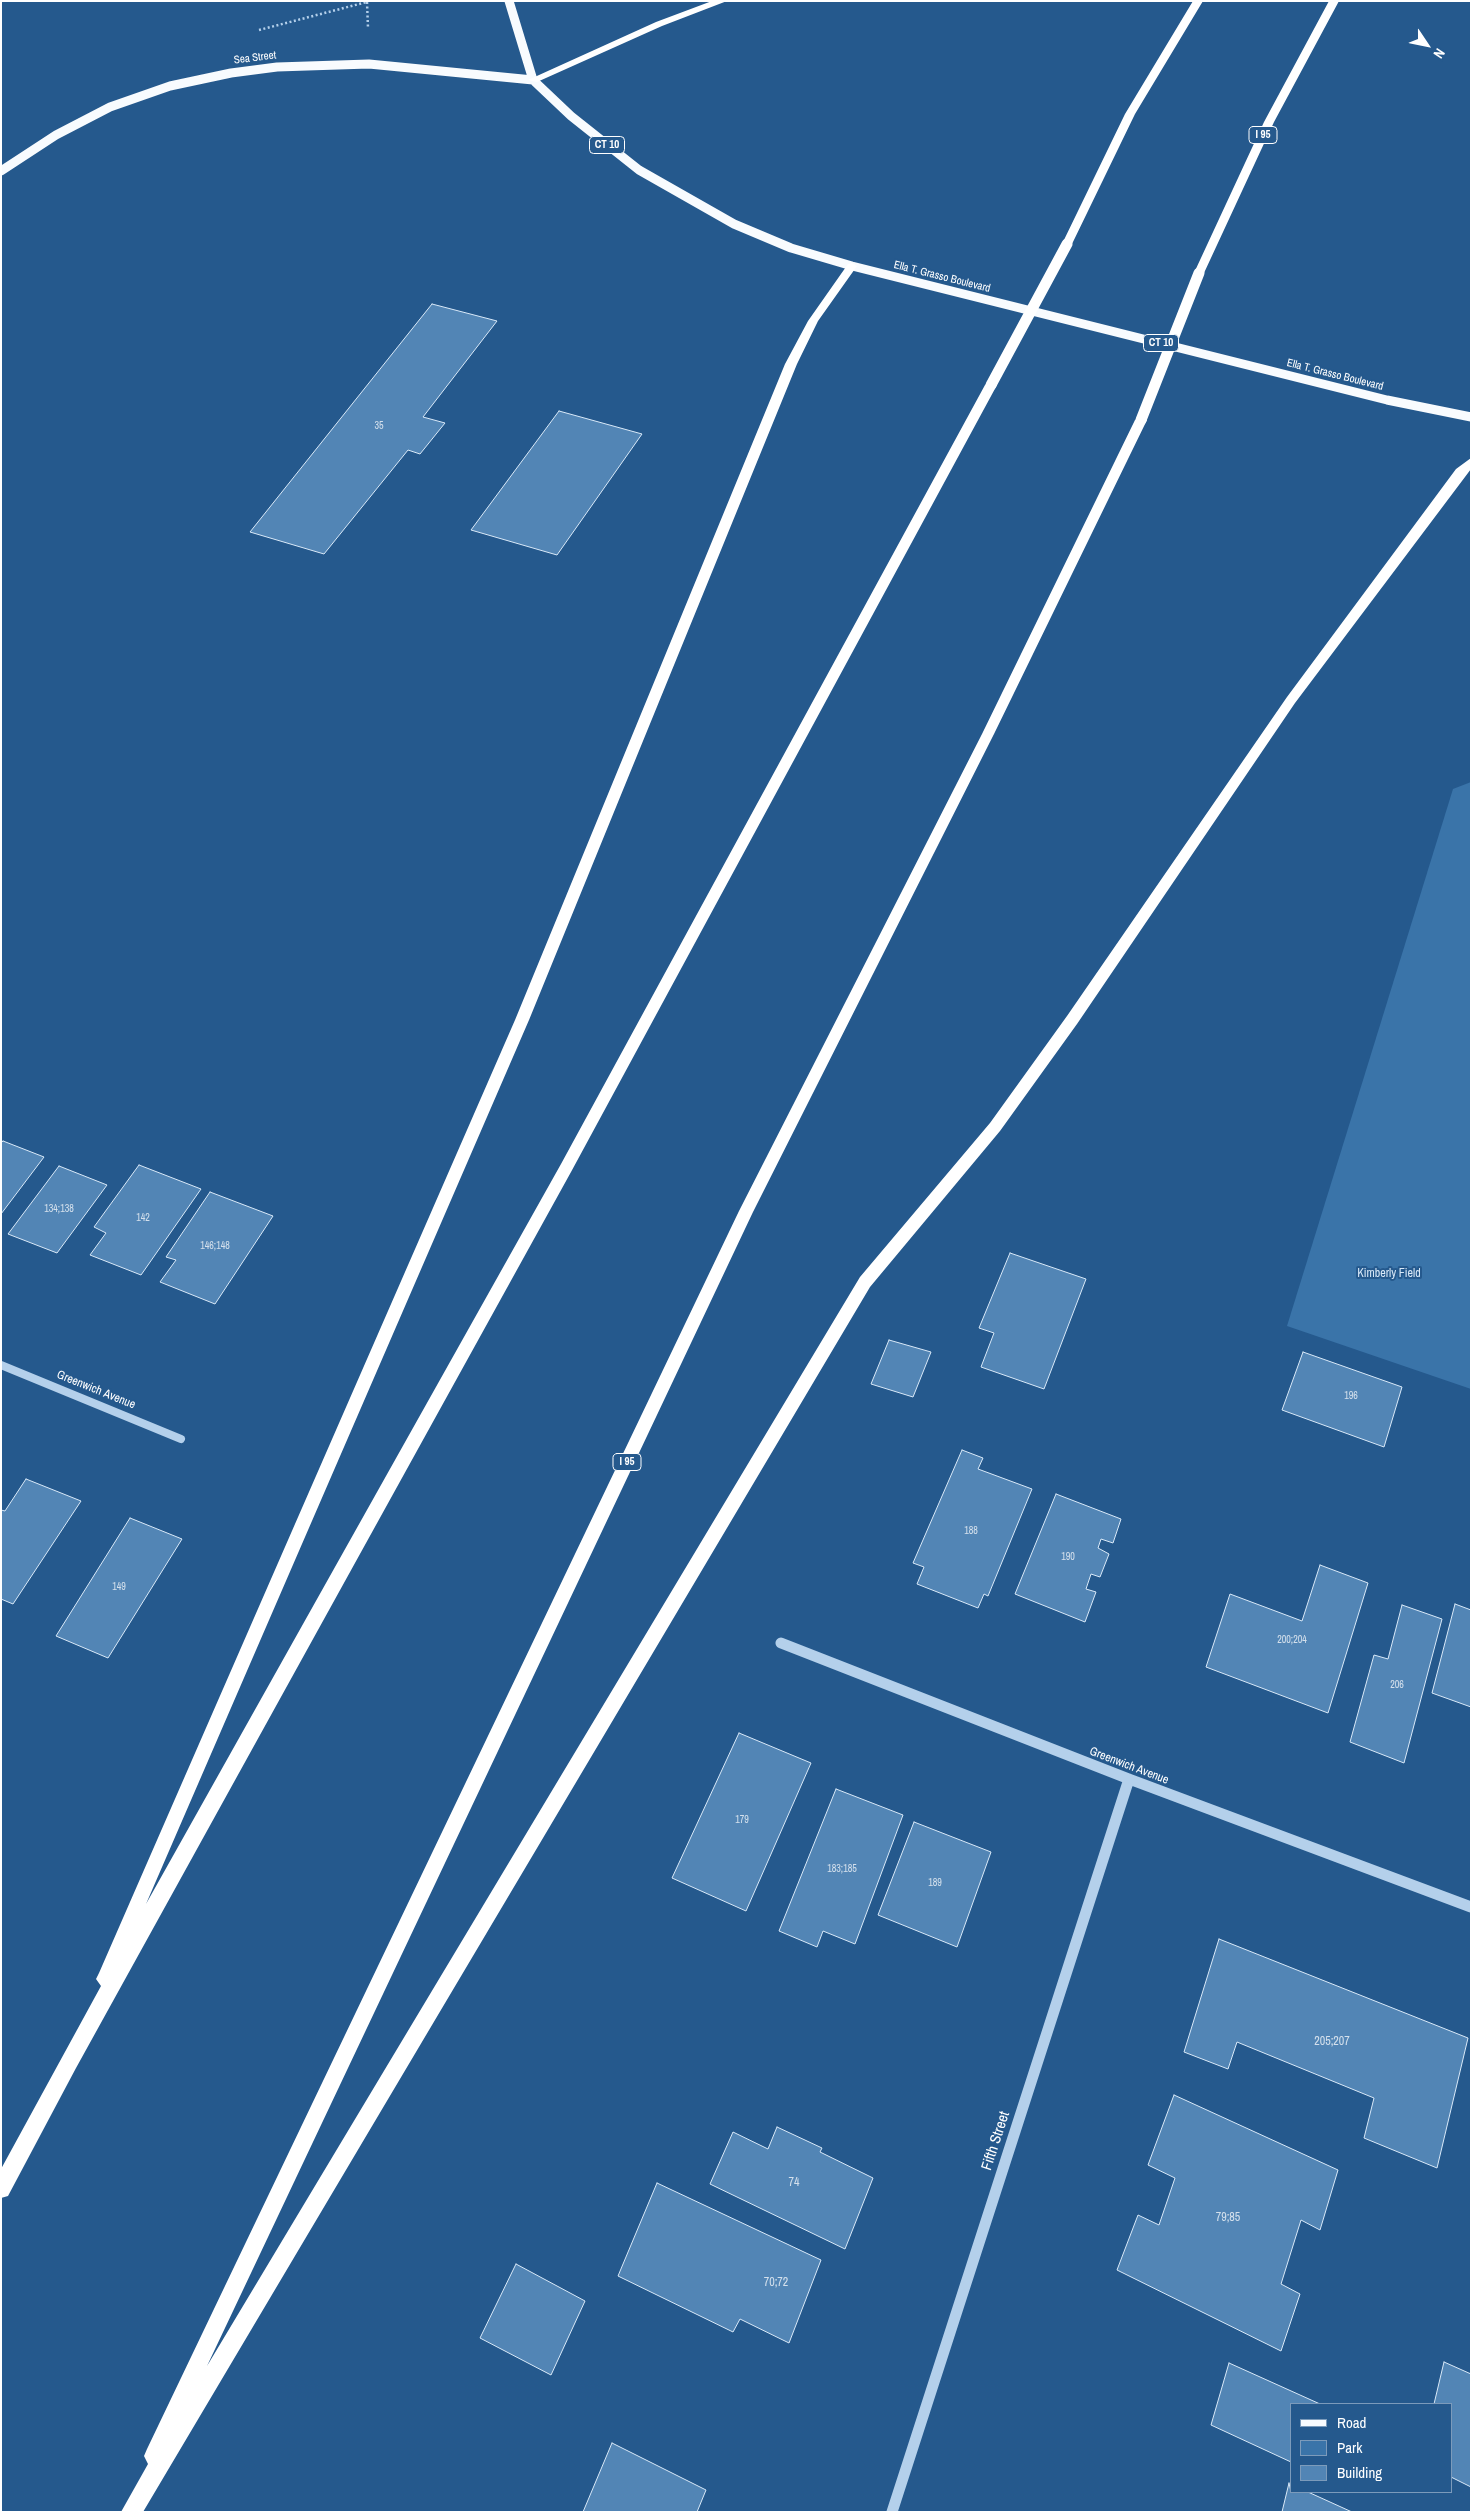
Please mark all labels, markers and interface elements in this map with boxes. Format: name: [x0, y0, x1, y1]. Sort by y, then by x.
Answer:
north arrow: [1402, 20, 1452, 70]
text: N: [1430, 45, 1449, 62]
street label: Sea Street: [233, 49, 277, 67]
road number: I 95: [1249, 126, 1277, 144]
road number: CT 10: [590, 136, 624, 154]
street label: Ella T. Grasso Boulevard: [892, 259, 992, 295]
road number: CT 10: [1144, 334, 1178, 352]
street label: Ella T. Grasso Boulevard: [1285, 357, 1385, 393]
house number: 35: [374, 420, 384, 432]
house number: 134;138: [44, 1203, 74, 1215]
house number: 142: [136, 1212, 150, 1224]
house number: 146;148: [200, 1240, 230, 1252]
park label: Kimberly Field: [1357, 1267, 1421, 1281]
street label: Greenwich Avenue: [55, 1368, 137, 1412]
house number: 196: [1344, 1390, 1358, 1402]
road number: I 95: [613, 1454, 641, 1470]
house number: 188: [964, 1525, 978, 1537]
house number: 190: [1061, 1551, 1075, 1563]
house number: 149: [112, 1581, 126, 1593]
house number: 200;204: [1277, 1634, 1307, 1646]
house number: 206: [1390, 1679, 1404, 1691]
street label: Greenwich Avenue: [1087, 1744, 1171, 1788]
house number: 179: [735, 1814, 749, 1826]
house number: 183;185: [827, 1863, 857, 1875]
house number: 189: [928, 1877, 942, 1889]
house number: 205;207: [1314, 2035, 1350, 2049]
street label: Fifth Street: [978, 2109, 1014, 2173]
house number: 74: [789, 2176, 799, 2190]
house number: 79;85: [1216, 2211, 1240, 2225]
house number: 70;72: [764, 2276, 788, 2290]
legend: [1290, 2403, 1452, 2493]
text: Road: [1337, 2412, 1366, 2433]
text: Park: [1337, 2437, 1362, 2458]
text: Building: [1337, 2462, 1382, 2483]

